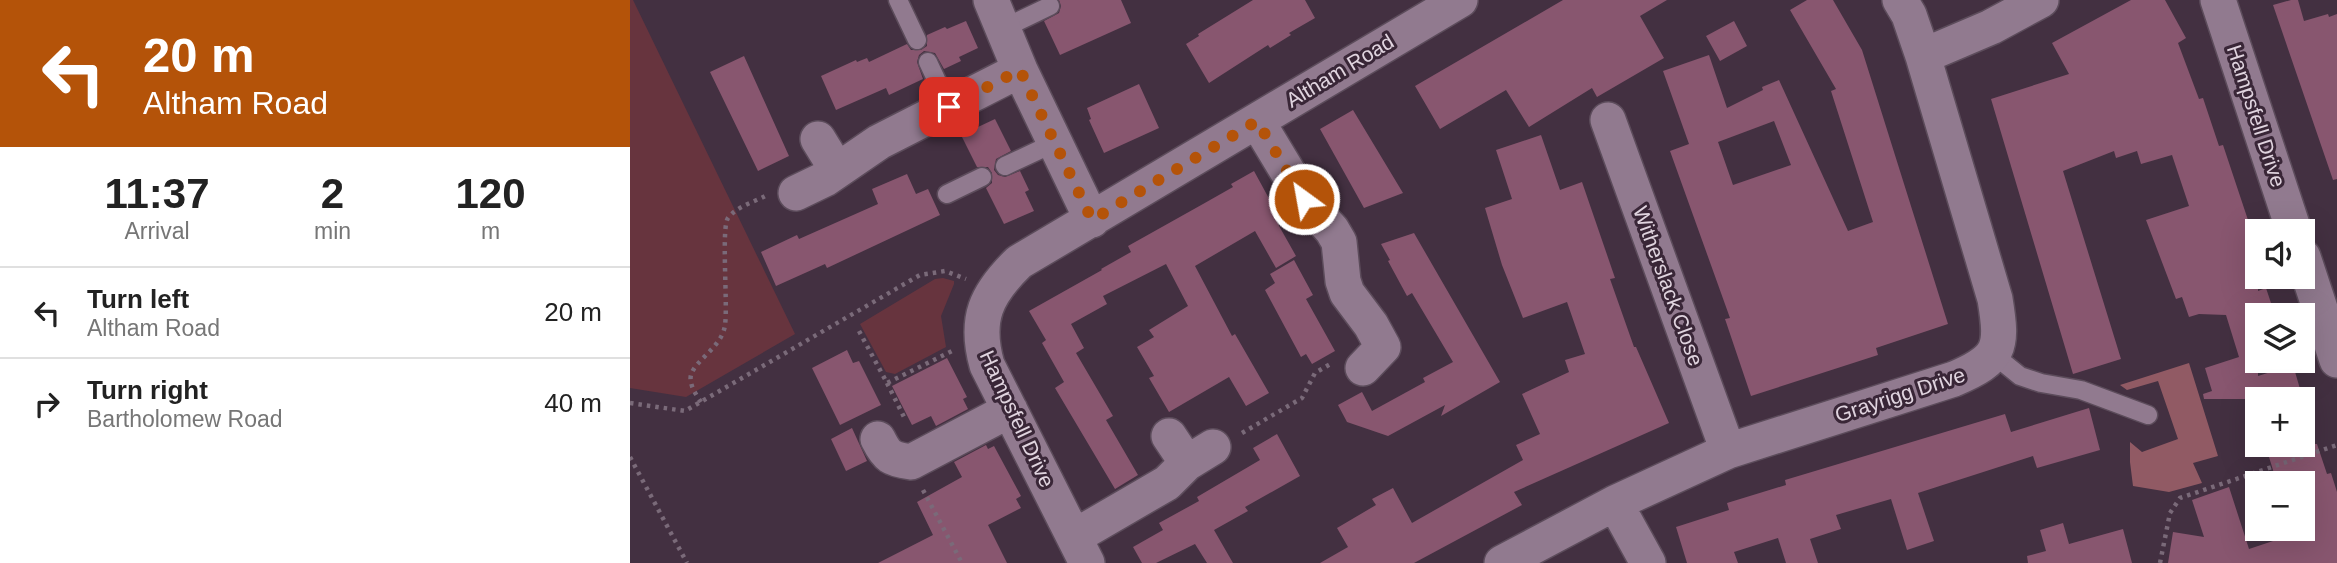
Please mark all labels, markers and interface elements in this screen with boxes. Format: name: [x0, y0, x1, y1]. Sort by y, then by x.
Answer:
icon: left: [28, 28, 119, 119]
text: 20 m: [143, 28, 255, 82]
street label: Altham Road: [1282, 29, 1398, 112]
street label: Hampsfell Drive: [2223, 42, 2290, 190]
pin: [919, 77, 979, 137]
text: Altham Road: [143, 85, 328, 121]
icon: arrive: [930, 88, 968, 126]
position arrow: [1267, 162, 1341, 236]
text: 11:37: [104, 170, 210, 217]
text: 2: [321, 170, 344, 217]
text: 120: [455, 170, 526, 217]
street label: Witherslack Close: [1629, 203, 1708, 369]
text: Arrival: [124, 218, 190, 244]
text: min: [314, 218, 351, 244]
text: m: [481, 218, 500, 244]
map controls: [2245, 219, 2315, 541]
button: sound: [2245, 219, 2315, 289]
text: Turn left: [87, 284, 189, 314]
icon: left: [28, 294, 66, 332]
text: 20 m: [544, 297, 602, 327]
button: layers: [2245, 303, 2315, 373]
text: Altham Road: [87, 315, 220, 341]
street label: Hampsfell Drive: [976, 347, 1059, 491]
street label: Grayrigg Drive: [1832, 363, 1968, 426]
text: Turn right: [87, 375, 208, 405]
icon: right: [28, 385, 66, 423]
button: +: [2245, 387, 2315, 457]
text: 40 m: [544, 388, 602, 418]
text: Bartholomew Road: [87, 406, 283, 432]
button: −: [2245, 471, 2315, 541]

